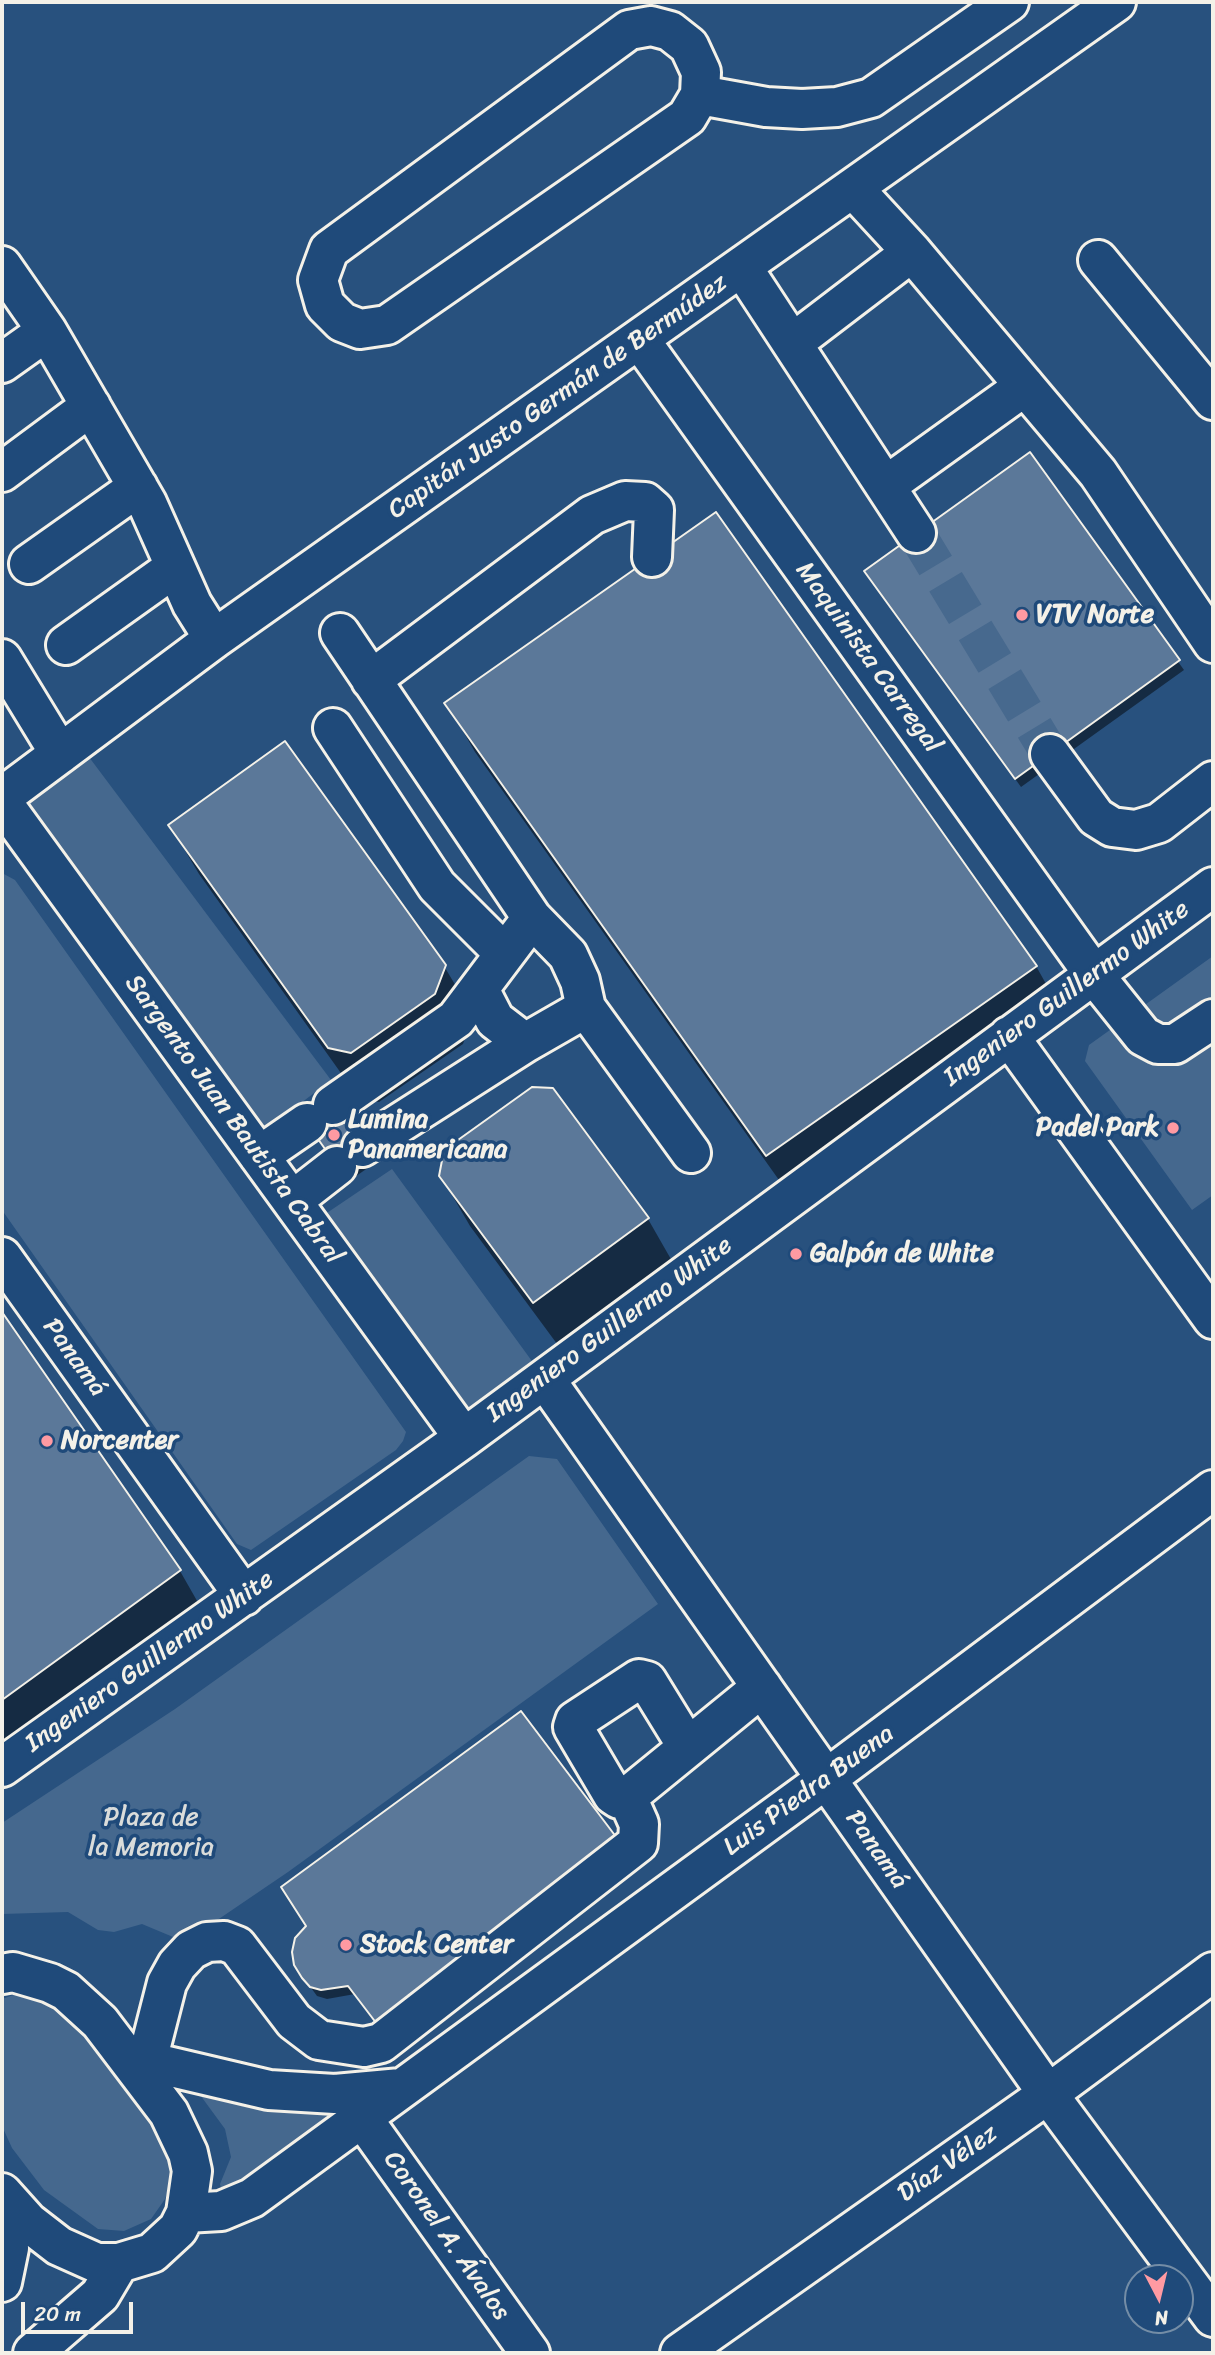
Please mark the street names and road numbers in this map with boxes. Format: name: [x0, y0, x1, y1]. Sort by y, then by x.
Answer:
street label: Capitán Justo Germán de Bermúdez: [383, 268, 733, 526]
street label: Maquinista Carregal: [788, 556, 948, 760]
street label: Ingeniero Guillermo White: [938, 894, 1196, 1094]
street label: Sargento Juan Bautista Cabral: [117, 969, 349, 1271]
street label: Ingeniero Guillermo White: [481, 1230, 739, 1430]
street label: Panamá: [35, 1313, 113, 1403]
street label: Ingeniero Guillermo White: [20, 1564, 280, 1760]
street label: Luis Piedra Buena: [718, 1719, 900, 1863]
street label: Panamá: [838, 1805, 914, 1895]
street label: Díaz Vélez: [892, 2118, 1004, 2210]
street label: Coronel A. Ávalos: [376, 2145, 516, 2327]

